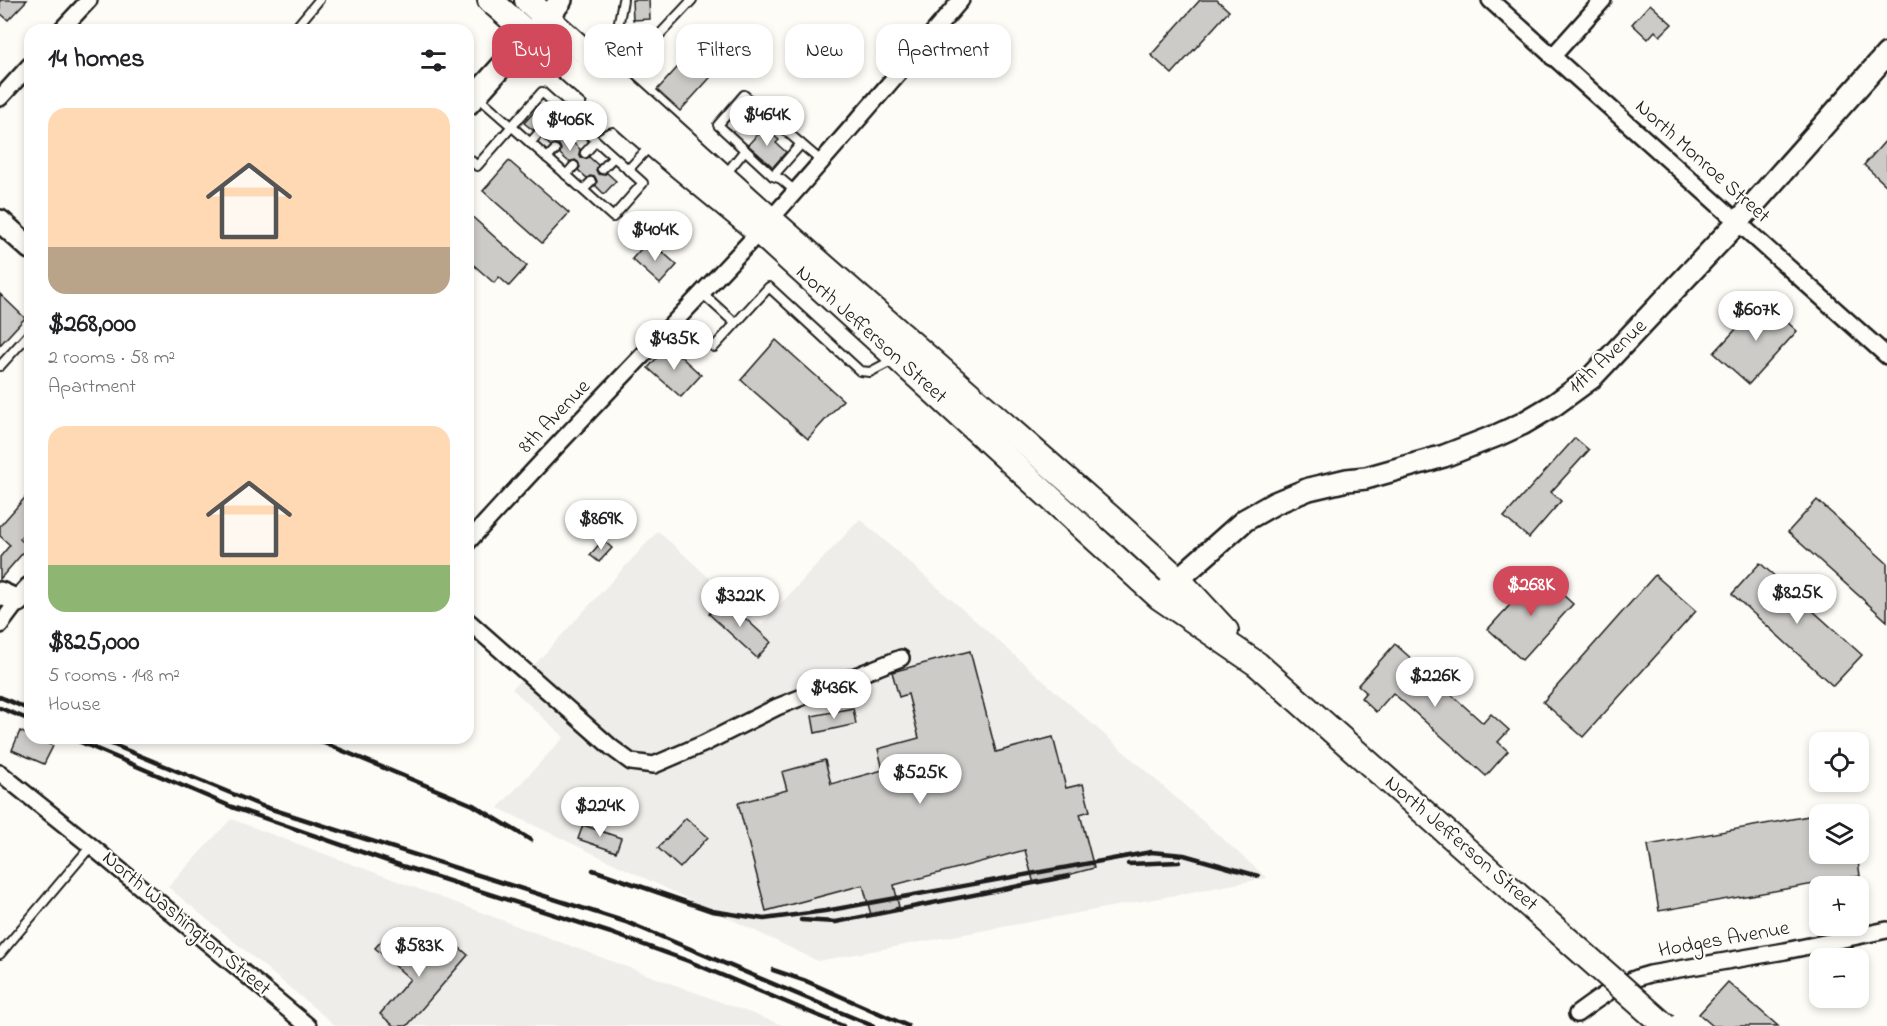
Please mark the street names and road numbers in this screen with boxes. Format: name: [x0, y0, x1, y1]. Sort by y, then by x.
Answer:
street label: North Monroe Street: [1628, 93, 1776, 231]
street label: North Jefferson Street: [789, 259, 953, 411]
street label: 11th Avenue: [1562, 312, 1655, 402]
street label: 8th Avenue: [512, 373, 598, 461]
street label: North Jefferson Street: [1378, 769, 1544, 919]
street label: North Washington Street: [94, 844, 277, 1005]
street label: Hodges Avenue: [1656, 914, 1793, 968]

